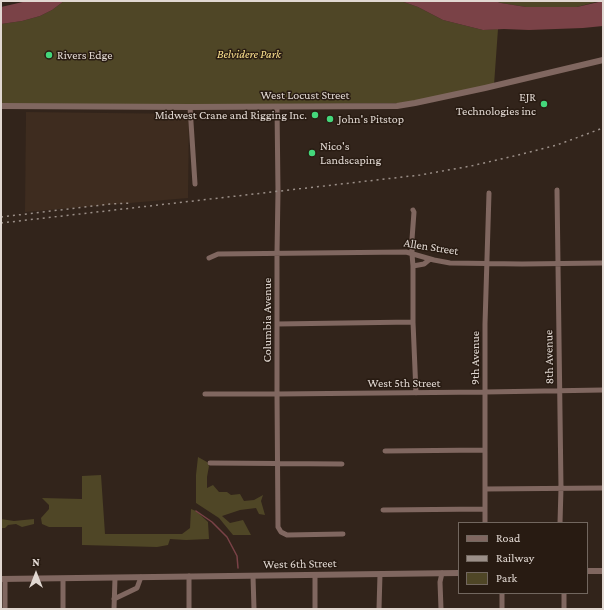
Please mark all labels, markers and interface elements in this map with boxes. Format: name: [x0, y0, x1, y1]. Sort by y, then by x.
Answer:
park label: Belvidere Park: [217, 47, 281, 61]
place label: Rivers Edge: [57, 48, 112, 62]
marker: Rivers Edge: [44, 50, 54, 60]
street label: West Locust Street: [260, 88, 350, 102]
place label: EJR Technologies inc: [456, 90, 536, 118]
marker: EJR Technologies inc: [539, 99, 549, 109]
place label: Midwest Crane and Rigging Inc.: [155, 108, 307, 122]
marker: Midwest Crane and Rigging Inc.: [310, 110, 320, 120]
place label: John's Pitstop: [338, 112, 404, 126]
marker: John's Pitstop: [325, 114, 335, 124]
place label: Nico's Landscaping: [320, 139, 381, 167]
marker: Nico's Landscaping: [307, 148, 317, 158]
street label: Allen Street: [403, 236, 459, 258]
street label: Columbia Avenue: [260, 278, 274, 362]
street label: 8th Avenue: [541, 330, 557, 384]
street label: 9th Avenue: [468, 331, 482, 385]
street label: West 5th Street: [367, 376, 441, 390]
legend: [458, 522, 588, 594]
text: Road: [496, 531, 520, 545]
text: Railway: [496, 551, 534, 565]
north arrow: [16, 554, 56, 594]
text: N: [32, 556, 40, 568]
street label: West 6th Street: [263, 556, 337, 572]
text: Park: [496, 571, 517, 585]

